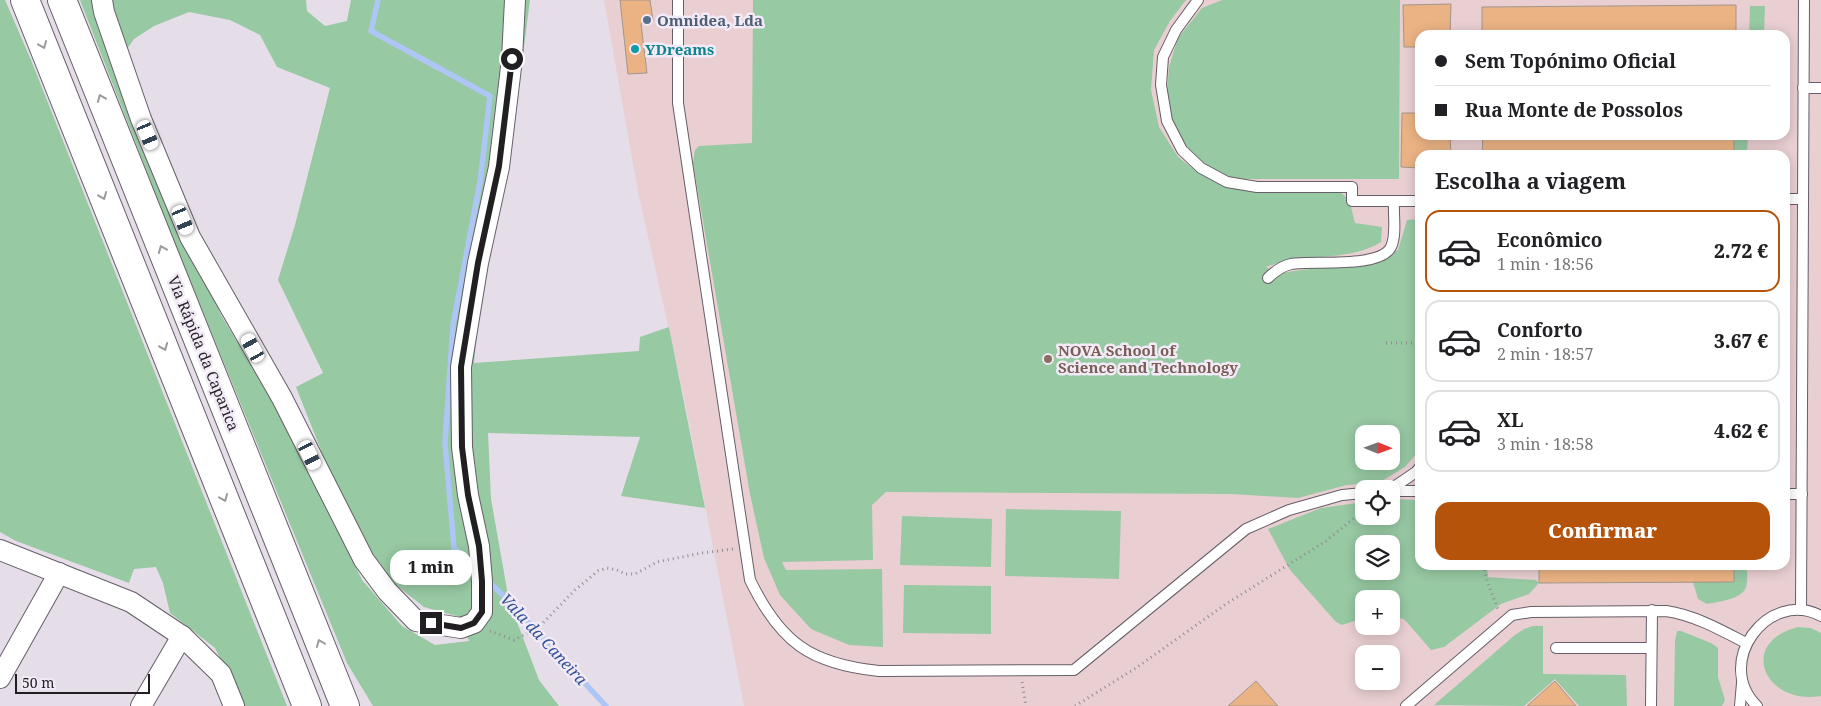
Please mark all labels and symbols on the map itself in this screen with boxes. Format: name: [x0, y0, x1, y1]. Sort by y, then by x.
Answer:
place label: Omnidea, Lda: [657, 10, 763, 30]
marker: Omnidea, Lda: [641, 14, 653, 26]
place label: YDreams: [645, 39, 714, 59]
one-way arrow: [37, 40, 47, 49]
marker: YDreams: [629, 43, 641, 55]
route start: [501, 48, 523, 70]
one-way arrow: [97, 94, 108, 103]
car: [135, 118, 160, 152]
one-way arrow: [97, 191, 108, 200]
car: [170, 203, 195, 237]
one-way arrow: [158, 245, 168, 254]
street label: Via Rápida da Caparica: [164, 272, 244, 434]
car: [239, 331, 266, 365]
place label: NOVA School of Science and Technology: [1058, 340, 1238, 377]
one-way arrow: [158, 342, 168, 351]
marker: NOVA School of Science and Technology: [1042, 353, 1054, 365]
north arrow: [1355, 425, 1400, 470]
car: [296, 438, 323, 472]
one-way arrow: [218, 493, 229, 502]
callout: 1 min: [390, 550, 472, 586]
water label: Vala da Caneira: [496, 588, 593, 690]
route end: [420, 612, 442, 634]
one-way arrow: [316, 639, 327, 648]
scale bar: [15, 671, 150, 694]

